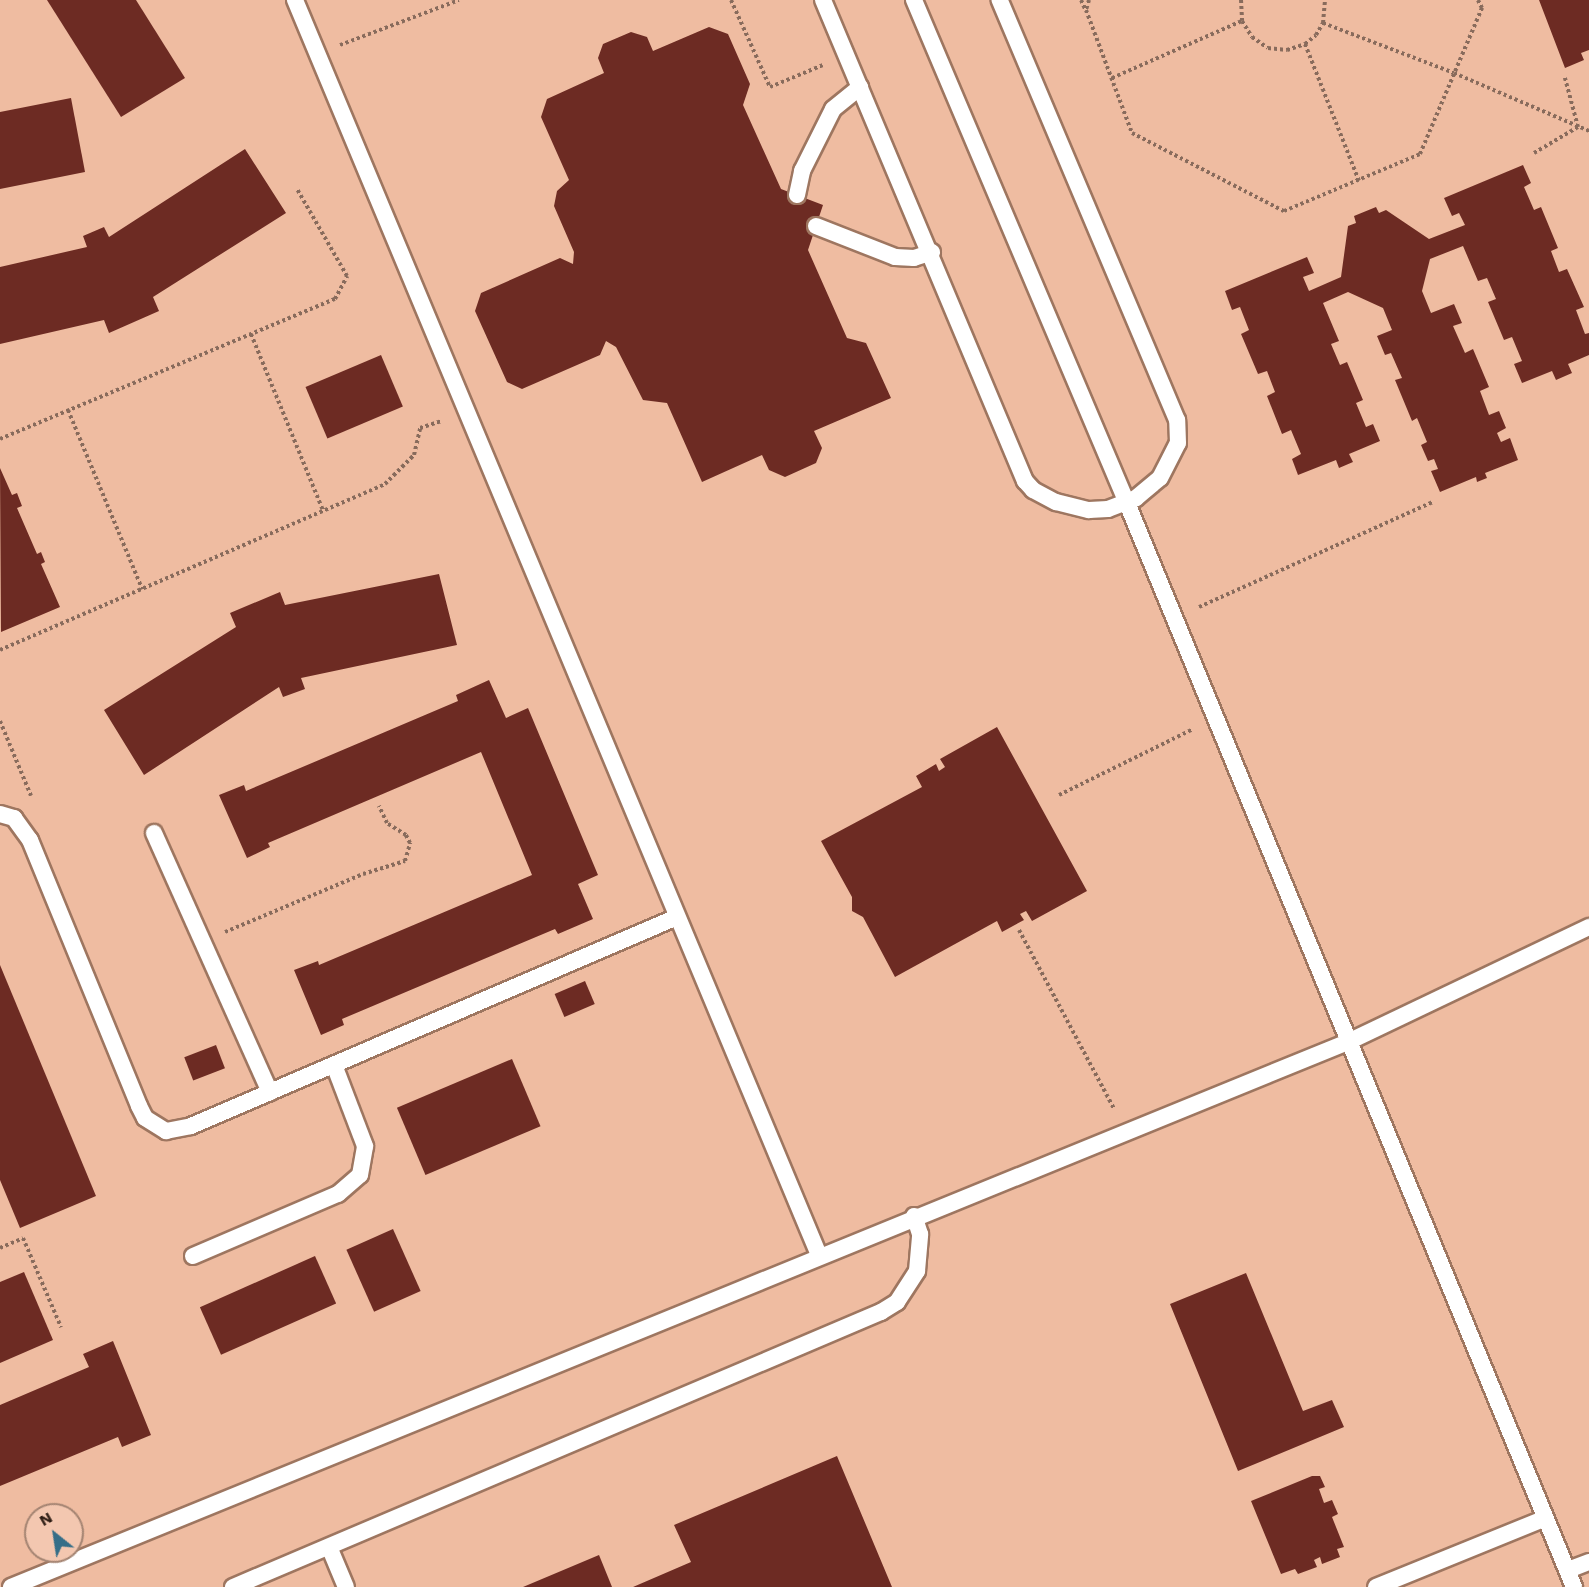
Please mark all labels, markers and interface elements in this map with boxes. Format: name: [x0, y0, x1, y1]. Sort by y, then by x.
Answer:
north arrow: [24, 1503, 84, 1563]
text: N: [36, 1508, 56, 1530]

